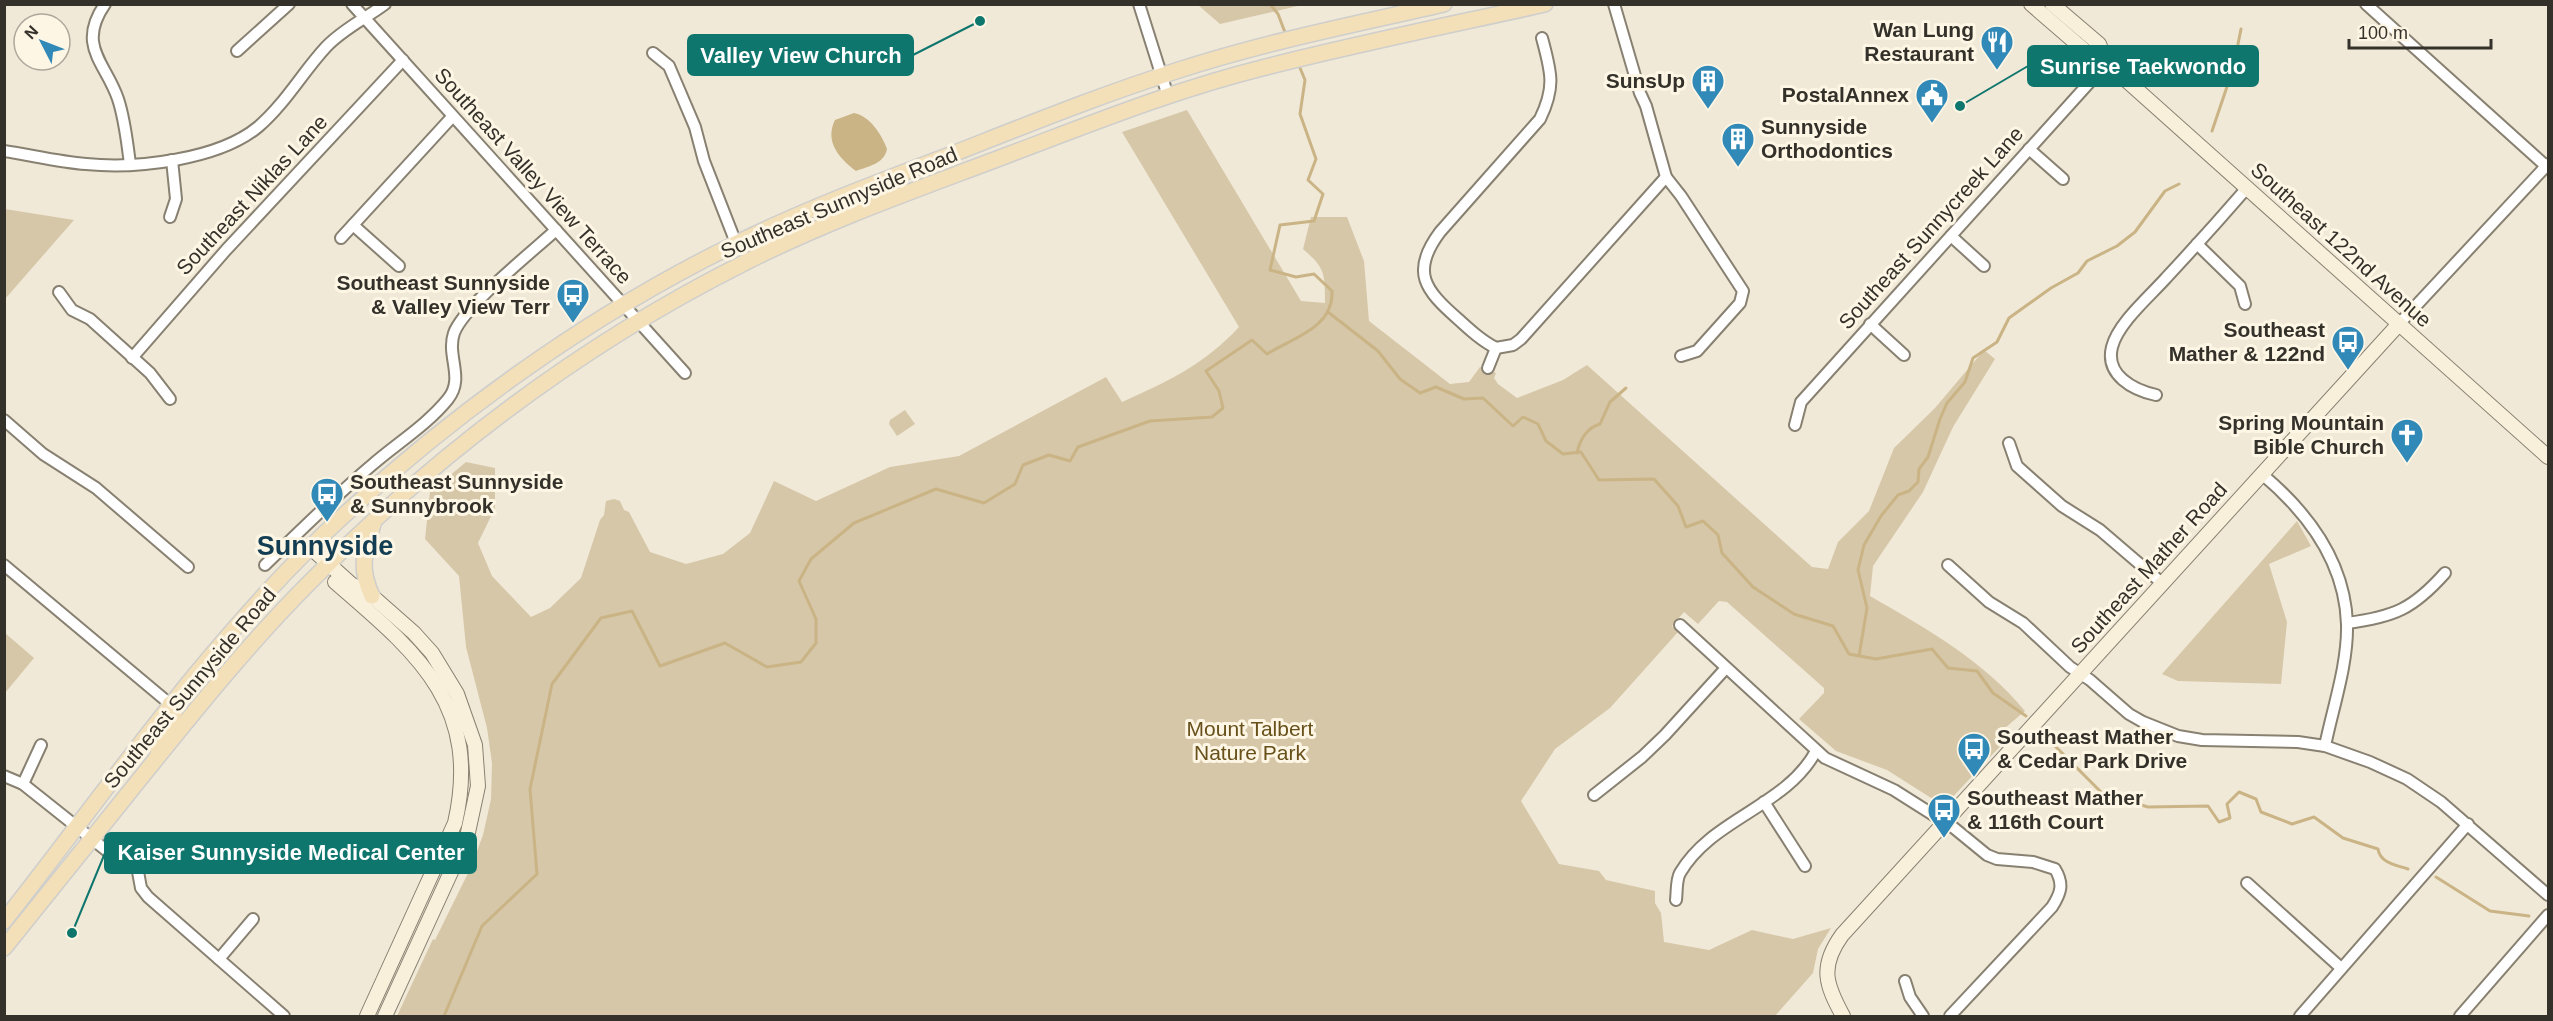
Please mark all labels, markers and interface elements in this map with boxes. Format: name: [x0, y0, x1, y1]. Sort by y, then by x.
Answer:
north arrow: [12, 12, 72, 72]
scale bar: [2349, 12, 2492, 50]
place label: Wan Lung Restaurant: [1864, 18, 1974, 65]
text: N: [21, 22, 41, 42]
text: 100 m: [2358, 23, 2408, 43]
restaurant icon: Wan Lung Restaurant: [1979, 24, 2015, 71]
callout: Valley View Church: [688, 35, 913, 75]
text: Valley View Church: [700, 43, 902, 68]
callout: Sunrise Taekwondo: [2028, 46, 2258, 86]
text: Sunrise Taekwondo: [2040, 54, 2246, 79]
street label: Southeast Valley View Terrace: [430, 63, 636, 288]
building icon: SunsUp: [1690, 63, 1726, 110]
place label: SunsUp: [1606, 69, 1685, 92]
public building icon: PostalAnnex: [1914, 77, 1950, 124]
place label: PostalAnnex: [1782, 83, 1909, 106]
street label: Southeast Niklas Lane: [172, 110, 332, 279]
place label: Sunnyside Orthodontics: [1761, 115, 1893, 162]
building icon: Sunnyside Orthodontics: [1720, 121, 1756, 168]
street label: Southeast Sunnycreek Lane: [1834, 122, 2027, 333]
street label: Southeast Sunnyside Road: [717, 142, 960, 263]
street label: Southeast 122nd Avenue: [2247, 158, 2436, 332]
place label: Southeast Sunnyside & Valley View Terr: [336, 271, 550, 318]
bus stop icon: Southeast Sunnyside & Valley View Terr: [555, 277, 591, 324]
place label: Southeast Mather & 122nd: [2169, 318, 2325, 365]
bus stop icon: Southeast Mather & 122nd: [2330, 324, 2366, 371]
place label: Spring Mountain Bible Church: [2218, 411, 2384, 458]
church icon: Spring Mountain Bible Church: [2389, 417, 2425, 464]
place label: Southeast Sunnyside & Sunnybrook: [350, 470, 564, 517]
bus stop icon: Southeast Sunnyside & Sunnybrook: [309, 476, 345, 523]
street label: Southeast Mather Road: [2066, 478, 2231, 658]
district label: Sunnyside: [257, 531, 393, 561]
street label: Southeast Sunnyside Road: [99, 583, 280, 793]
park label: Mount Talbert Nature Park: [1187, 717, 1314, 764]
place label: Southeast Mather & Cedar Park Drive: [1997, 725, 2187, 772]
bus stop icon: Southeast Mather & Cedar Park Drive: [1956, 731, 1992, 778]
place label: Southeast Mather & 116th Court: [1967, 786, 2143, 833]
bus stop icon: Southeast Mather & 116th Court: [1926, 792, 1962, 839]
callout: Kaiser Sunnyside Medical Center: [105, 833, 476, 873]
text: Kaiser Sunnyside Medical Center: [117, 840, 465, 865]

